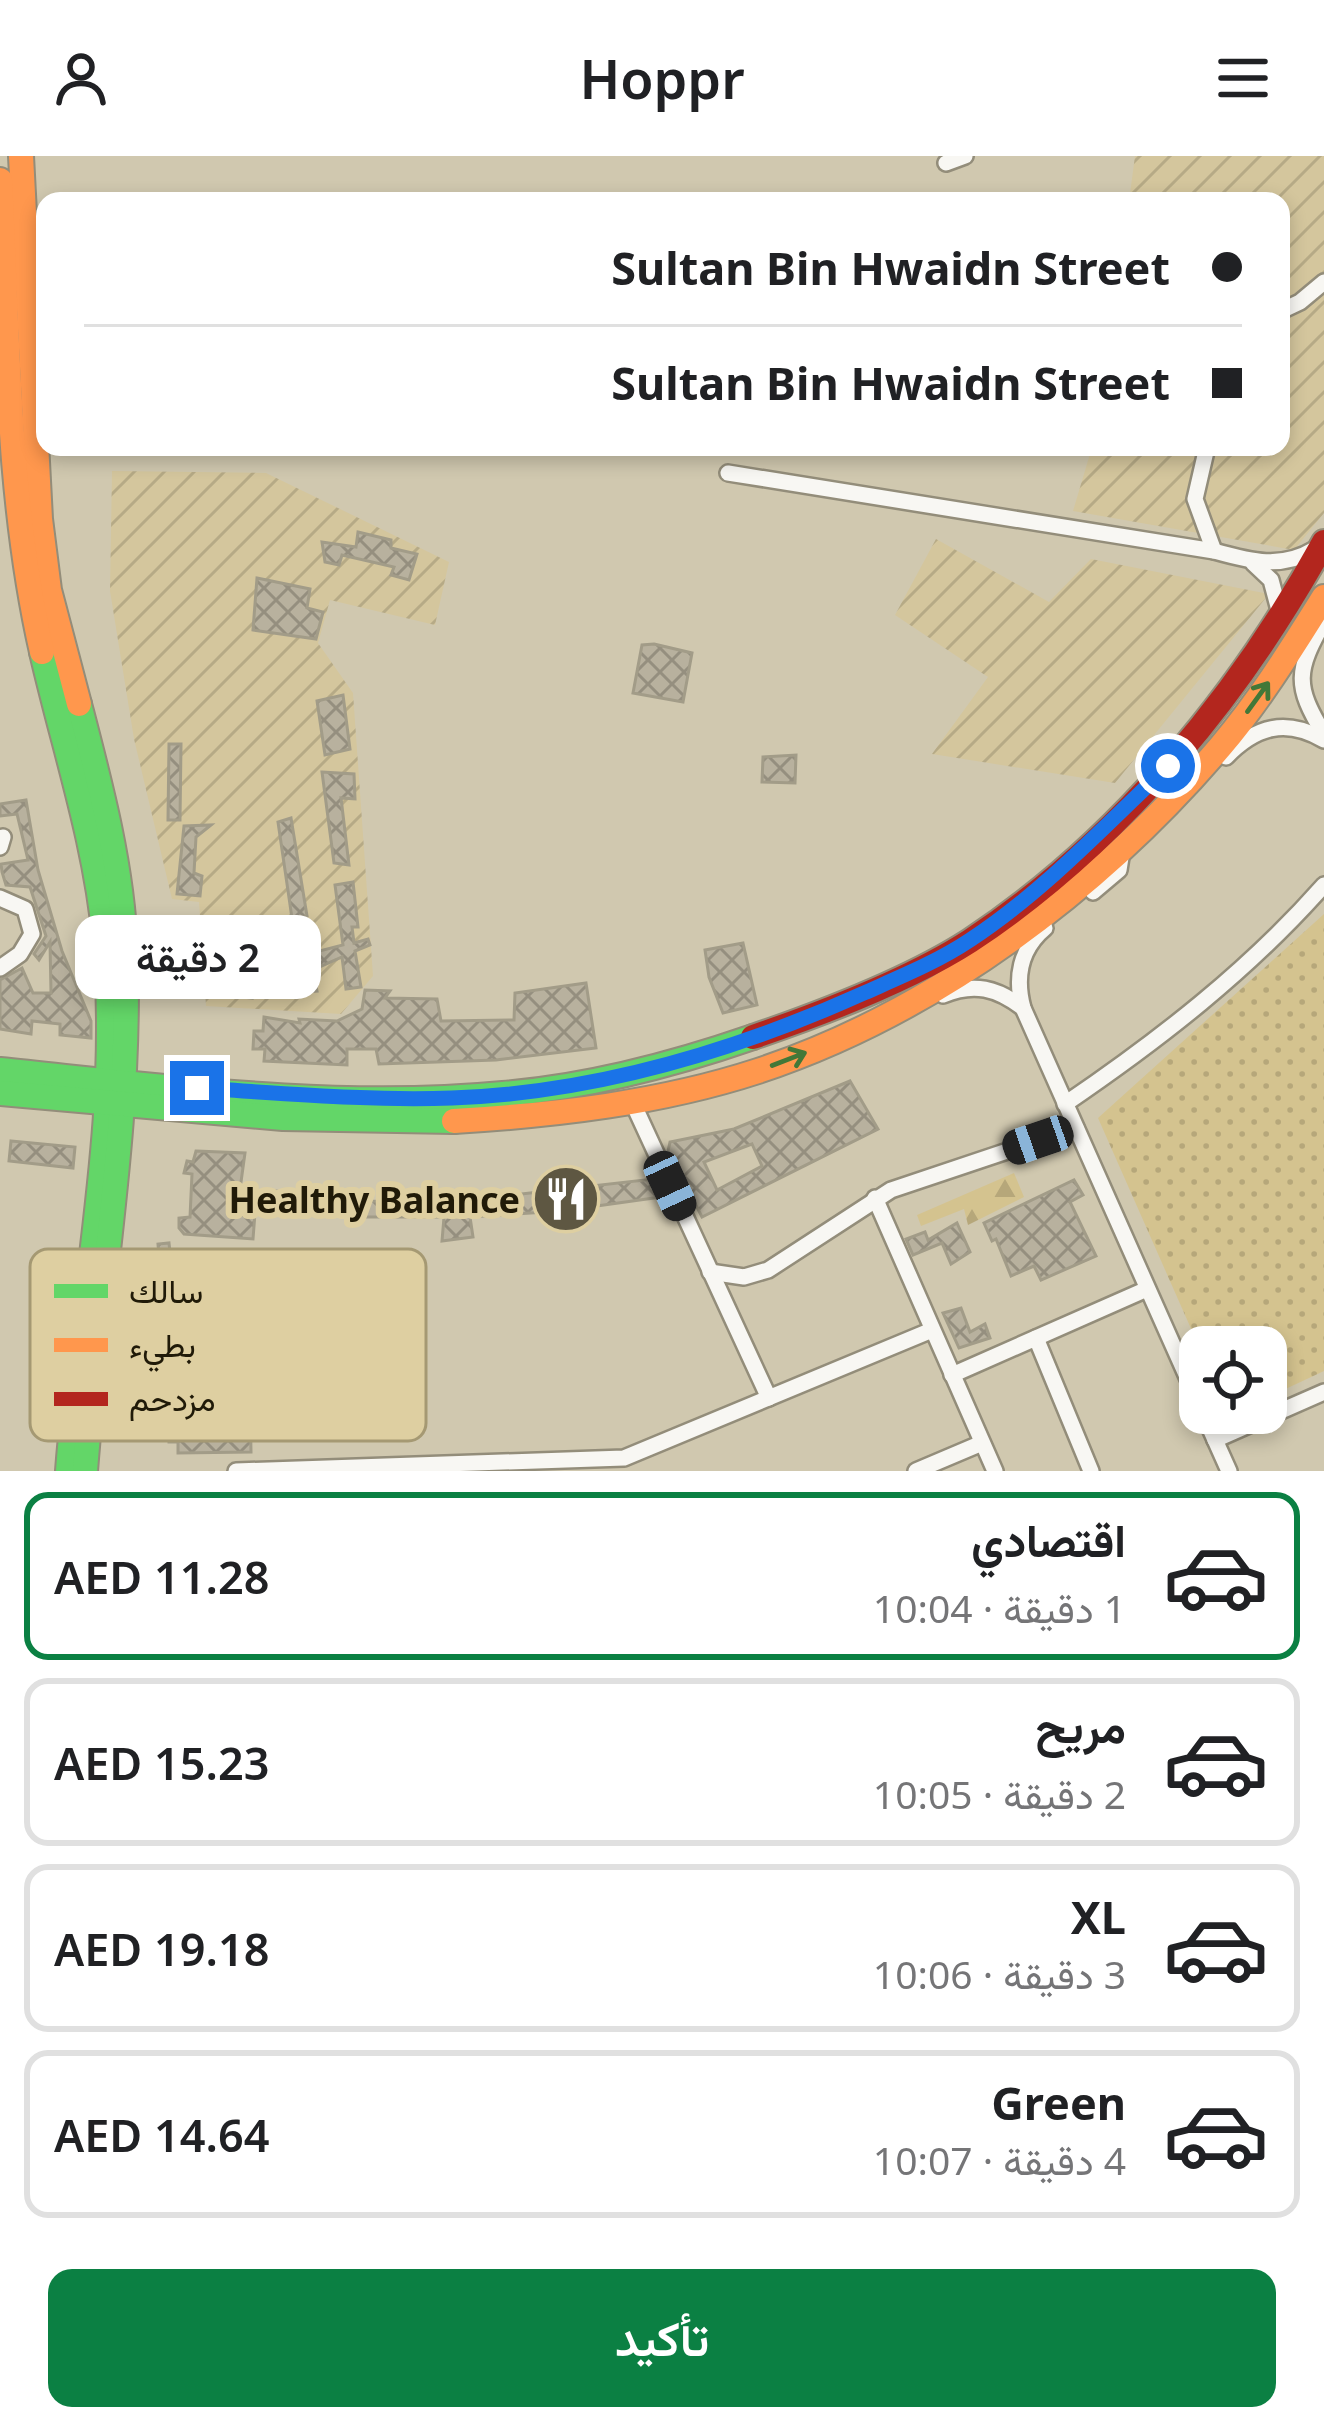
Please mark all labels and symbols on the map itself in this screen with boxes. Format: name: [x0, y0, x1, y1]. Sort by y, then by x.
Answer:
one-way arrow: [1245, 681, 1270, 714]
route start: [1141, 739, 1195, 793]
callout: 2 دقيقة: [74, 914, 320, 998]
one-way arrow: [769, 1046, 806, 1068]
route end: [170, 1061, 224, 1115]
car: [998, 1111, 1078, 1169]
car: [638, 1146, 702, 1226]
restaurant icon: Healthy Balance: [531, 1164, 601, 1234]
place label: Healthy Balance: [228, 1175, 520, 1224]
legend: [30, 1249, 426, 1441]
text: سالك: [129, 1268, 203, 1313]
text: بطيء: [129, 1322, 196, 1372]
text: مزدحم: [129, 1376, 216, 1421]

